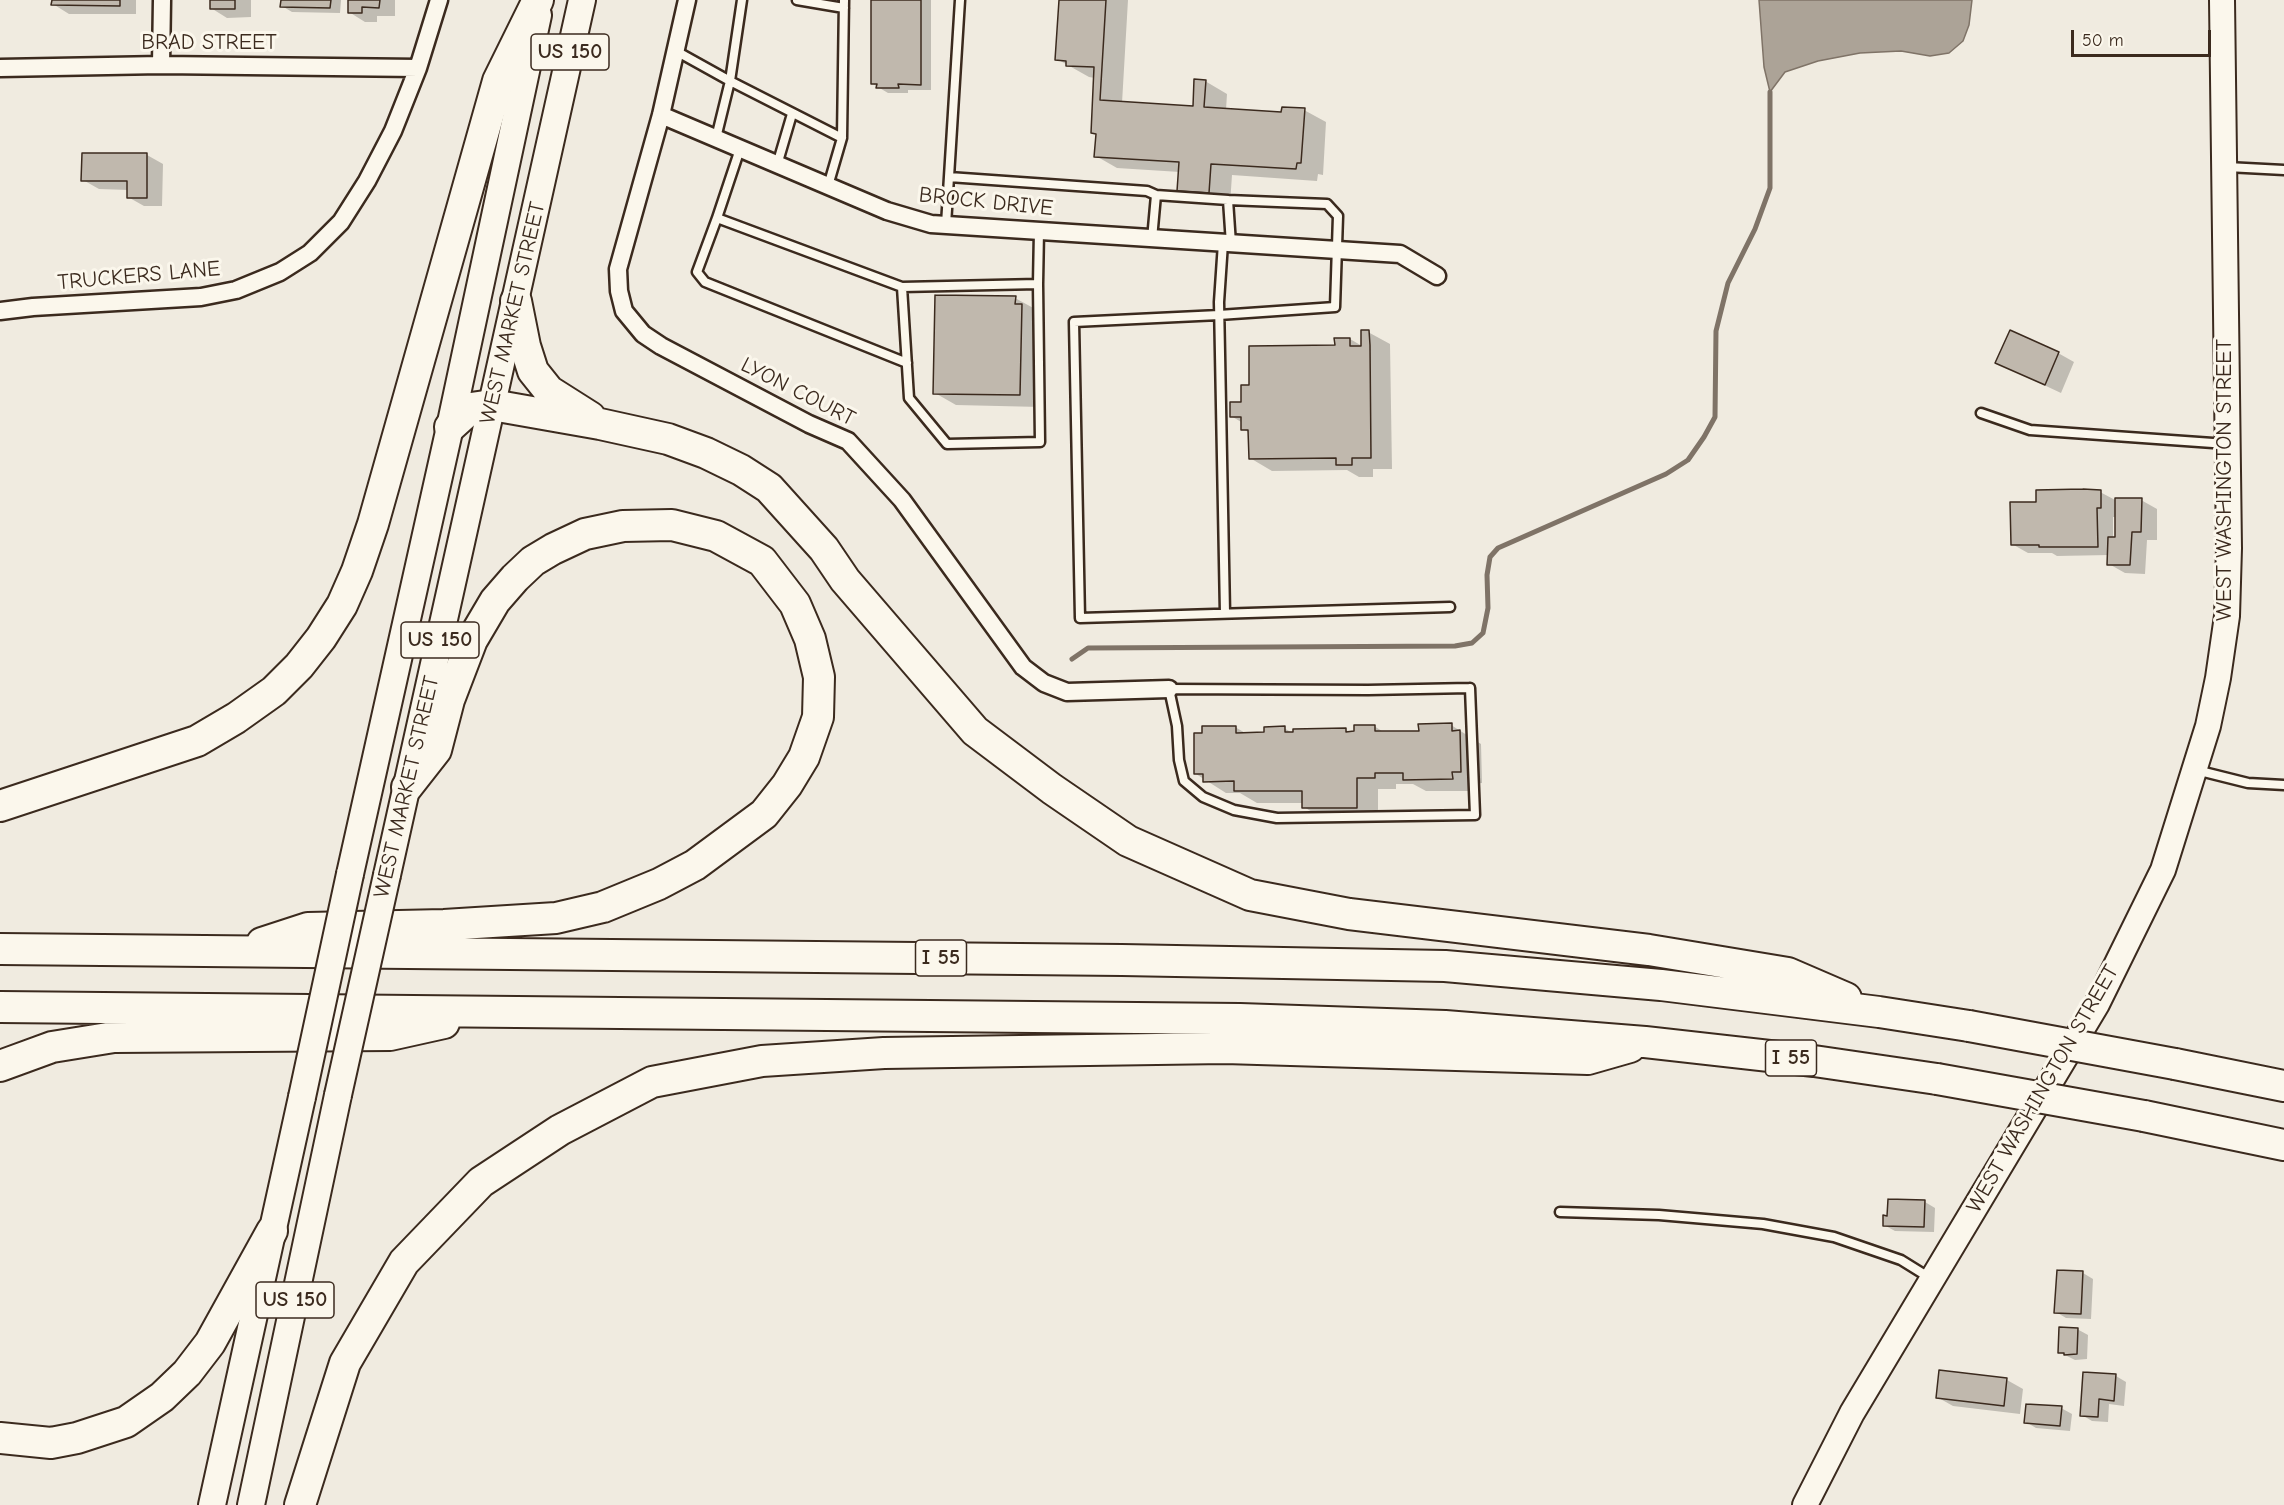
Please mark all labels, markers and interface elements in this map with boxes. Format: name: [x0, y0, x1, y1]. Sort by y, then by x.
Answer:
scale bar: [2074, 18, 2214, 56]
street label: BRAD STREET: [141, 30, 277, 56]
text: 50 m: [2082, 30, 2124, 51]
road number: US 150: [531, 34, 609, 70]
street label: BROCK DRIVE: [918, 182, 1054, 222]
street label: WEST MARKET STREET: [475, 200, 551, 426]
street label: TRUCKERS LANE: [57, 256, 221, 296]
street label: WEST WASHINGTON STREET: [2212, 339, 2238, 621]
street label: LYON COURT: [736, 352, 860, 432]
road number: US 150: [401, 622, 479, 658]
street label: WEST MARKET STREET: [369, 674, 445, 900]
road number: I 55: [916, 940, 966, 976]
street label: WEST WASHINGTON STREET: [1961, 960, 2125, 1218]
road number: I 55: [1766, 1040, 1816, 1076]
road number: US 150: [256, 1282, 334, 1318]

